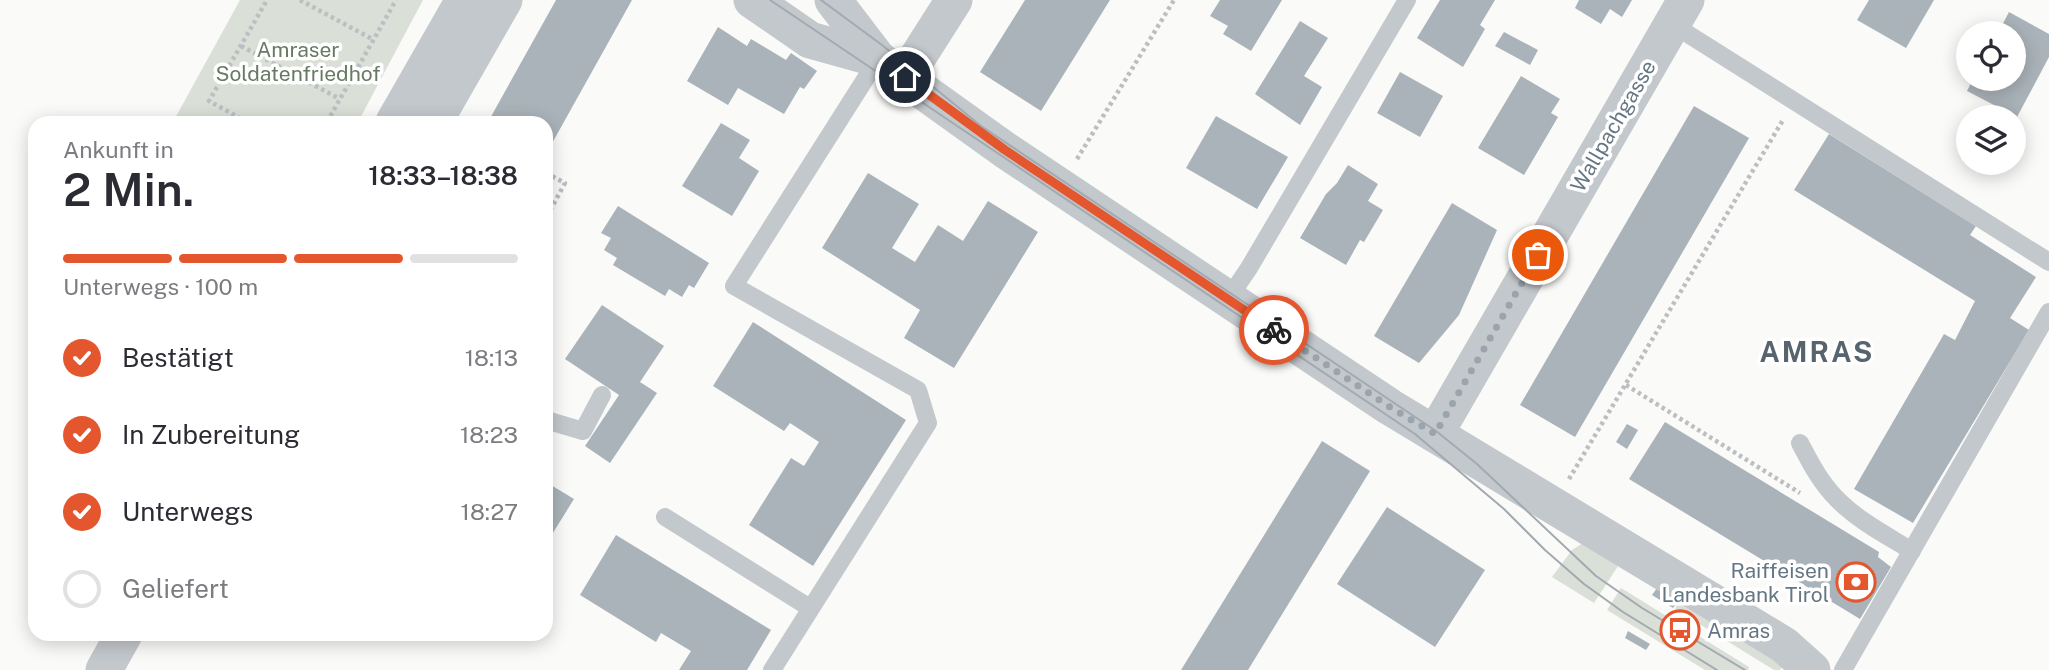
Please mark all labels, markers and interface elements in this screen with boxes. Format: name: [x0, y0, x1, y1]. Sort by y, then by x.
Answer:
map controls: [1956, 21, 2026, 175]
button: locate: [1956, 21, 2026, 91]
park label: Amraser Soldatenfriedhof: [215, 37, 381, 86]
pin: [875, 47, 935, 107]
street label: Wallpachgasse: [1565, 56, 1661, 196]
icon: home: [886, 58, 924, 96]
button: layers: [1956, 105, 2026, 175]
text: Ankunft in: [63, 136, 174, 163]
text: 18:33–18:38: [368, 160, 518, 191]
text: 2 Min.: [63, 162, 194, 216]
pin: [1508, 225, 1568, 285]
icon: bag: [1519, 236, 1557, 274]
text: Unterwegs · 100 m: [63, 273, 258, 300]
courier: [1239, 295, 1309, 365]
icon: bike: [1255, 311, 1293, 349]
district label: AMRAS: [1759, 335, 1875, 368]
icon: check: [63, 339, 101, 377]
text: Bestätigt: [122, 342, 234, 373]
text: 18:13: [465, 344, 518, 371]
icon: check: [63, 416, 101, 454]
text: In Zubereitung: [122, 419, 300, 450]
text: 18:23: [460, 421, 518, 448]
icon: check: [63, 493, 101, 531]
text: Unterwegs: [122, 496, 253, 527]
text: 18:27: [461, 498, 518, 525]
place label: Raiffeisen Landesbank Tirol: [1661, 558, 1829, 607]
bank icon: Raiffeisen Landesbank Tirol: [1835, 561, 1877, 603]
text: Geliefert: [122, 573, 229, 604]
bus stop icon: Amras: [1659, 609, 1701, 651]
place label: Amras: [1707, 618, 1770, 643]

